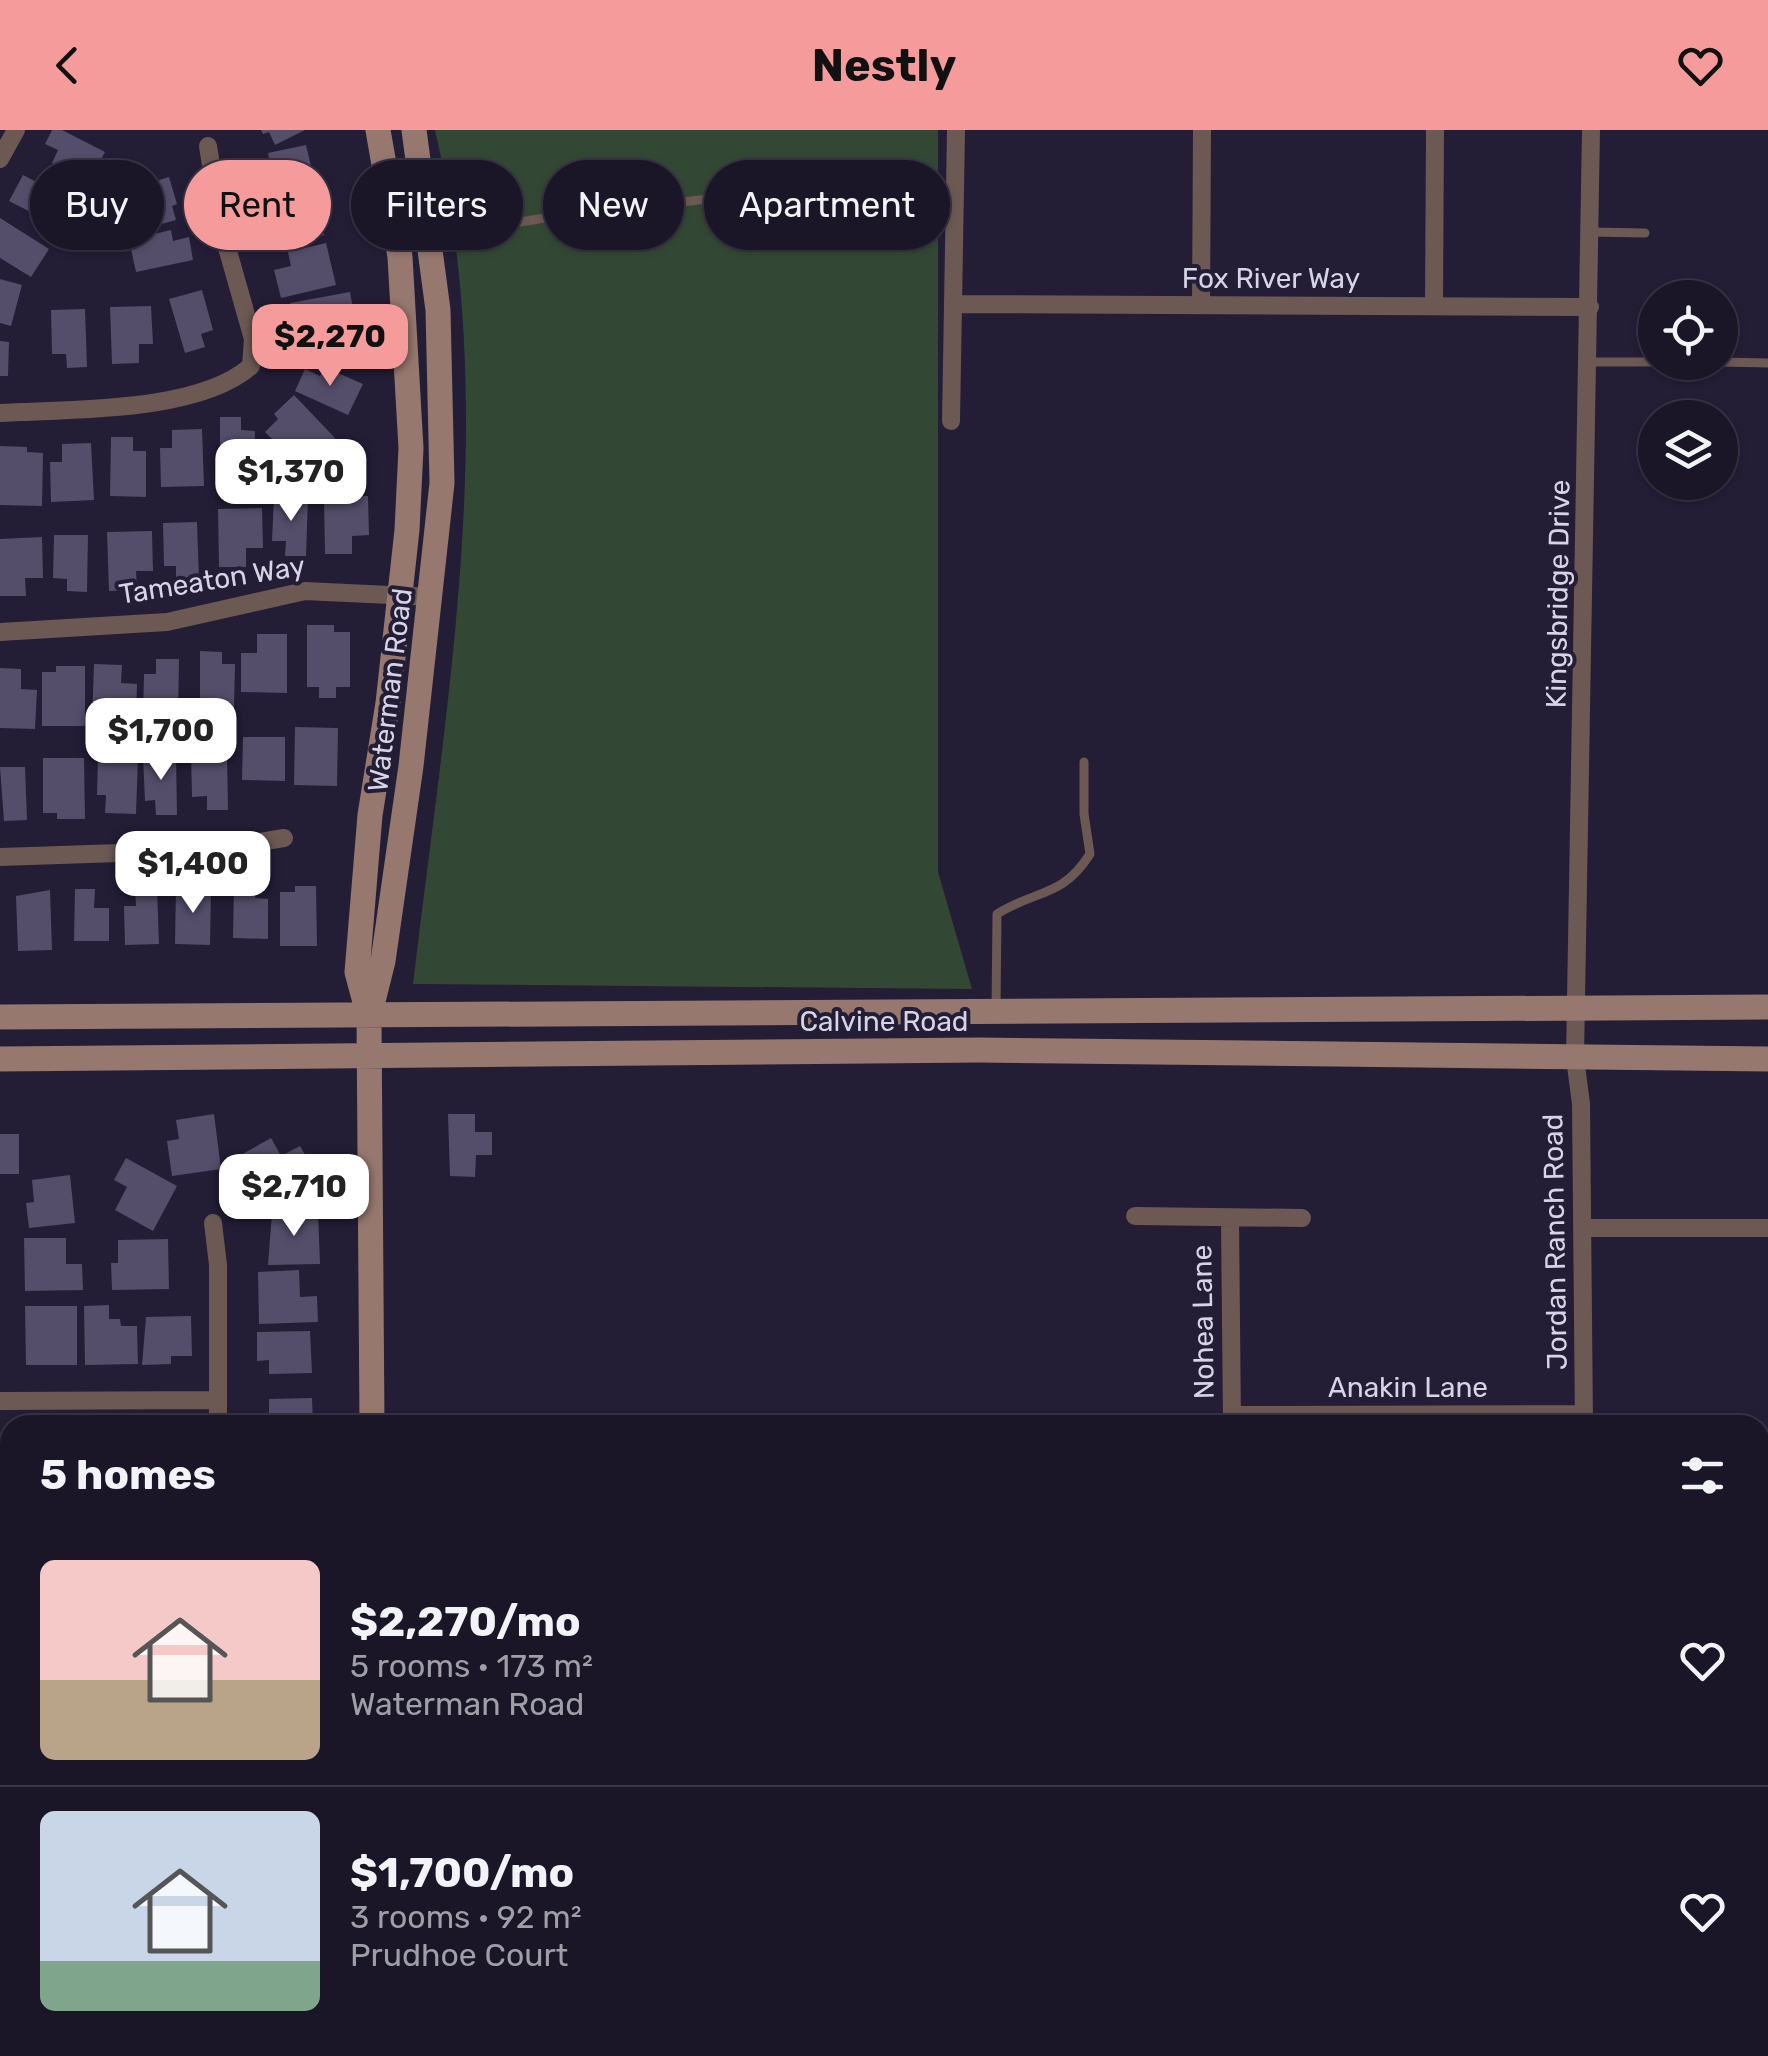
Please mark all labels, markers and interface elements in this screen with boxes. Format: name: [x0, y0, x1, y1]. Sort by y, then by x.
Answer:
icon: back: [40, 38, 95, 93]
icon: heart: [1673, 38, 1728, 93]
text: Nestly: [812, 39, 956, 92]
chip: Buy: [30, 160, 164, 250]
chip: Rent: [184, 160, 331, 250]
chip: Filters: [351, 160, 523, 250]
chip: New: [543, 160, 684, 250]
chip: Apartment: [704, 160, 950, 250]
street label: Fox River Way: [1182, 262, 1360, 295]
map controls: [1638, 280, 1738, 500]
button: locate: [1638, 280, 1738, 380]
pin: $2,270: [249, 304, 411, 389]
text: $2,270: [274, 317, 386, 355]
button: layers: [1638, 400, 1738, 500]
pin: $1,370: [210, 439, 372, 524]
text: $1,370: [237, 452, 345, 490]
street label: Kingsbridge Drive: [1540, 479, 1576, 709]
street label: Tameaton Way: [117, 549, 307, 611]
street label: Waterman Road: [361, 586, 419, 794]
pin: $1,700: [80, 698, 242, 783]
text: $1,700: [107, 711, 215, 749]
pin: $1,400: [112, 831, 274, 916]
text: $1,400: [137, 844, 249, 882]
street label: Calvine Road: [799, 1005, 969, 1038]
street label: Jordan Ranch Road: [1536, 1113, 1574, 1371]
pin: $2,710: [213, 1154, 375, 1239]
text: $2,710: [241, 1167, 347, 1205]
street label: Nohea Lane: [1185, 1244, 1221, 1400]
street label: Anakin Lane: [1328, 1371, 1488, 1404]
icon: filters: [1675, 1448, 1730, 1503]
text: 5 homes: [40, 1450, 216, 1500]
text: $2,270/mo: [350, 1597, 581, 1647]
icon: home: [120, 1600, 240, 1720]
icon: heart: [1675, 1633, 1730, 1688]
text: 5 rooms · 173 m²: [350, 1647, 593, 1685]
text: Waterman Road: [350, 1685, 584, 1723]
text: $1,700/mo: [350, 1848, 574, 1898]
icon: home: [120, 1851, 240, 1971]
icon: heart: [1675, 1884, 1730, 1939]
text: 3 rooms · 92 m²: [350, 1898, 582, 1936]
text: Prudhoe Court: [350, 1936, 568, 1974]

